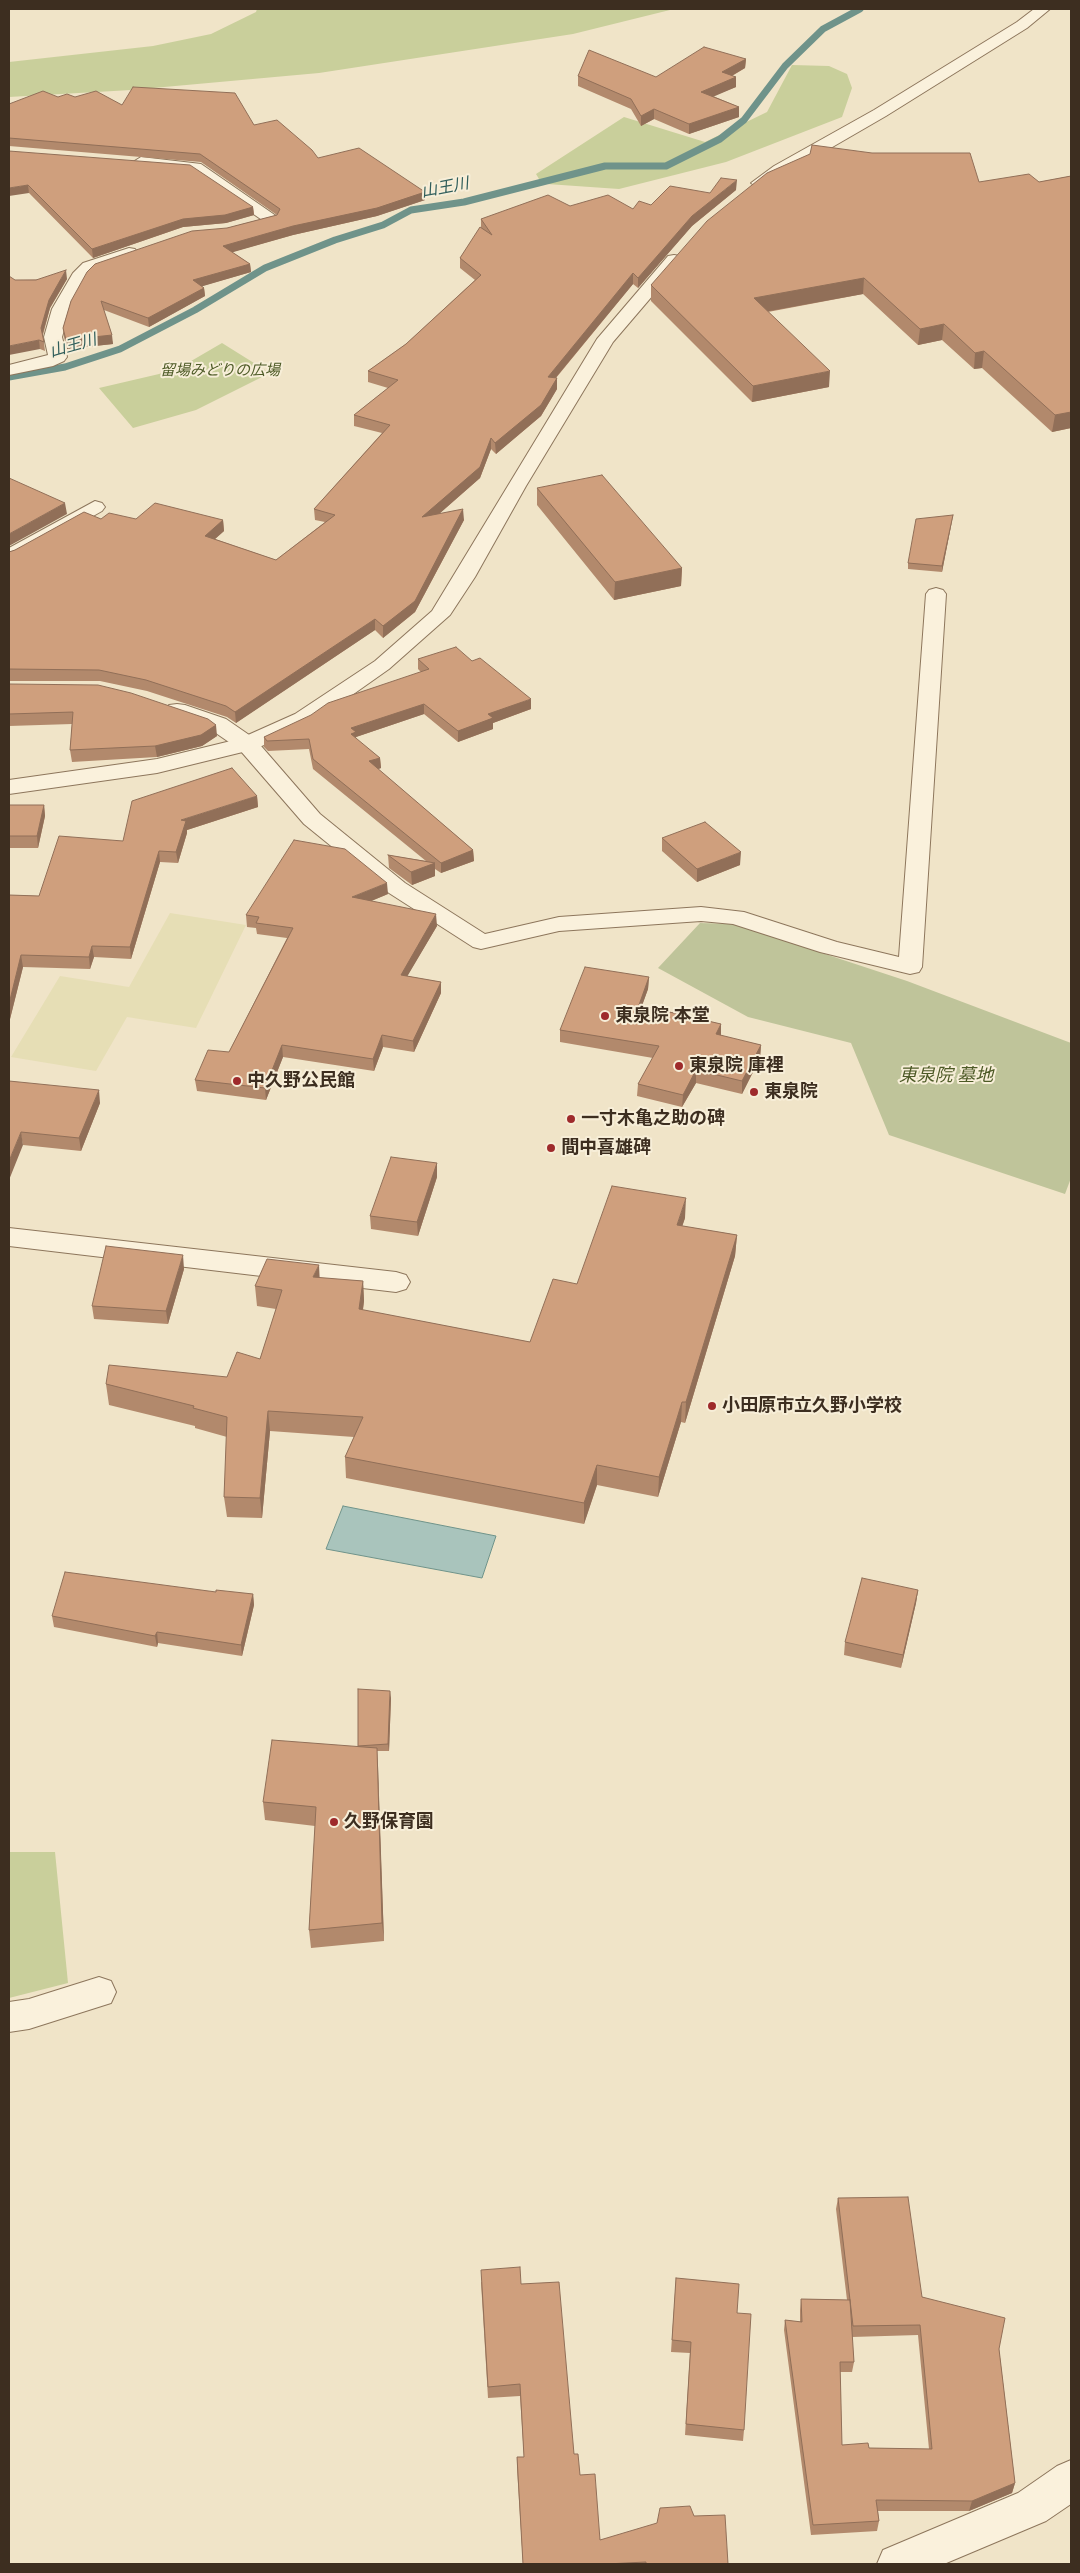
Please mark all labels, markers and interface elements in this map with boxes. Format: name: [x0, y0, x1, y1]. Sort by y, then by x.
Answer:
water label: 山王川: [420, 174, 470, 202]
water label: 山王川: [47, 330, 99, 362]
park label: 留場みどりの広場: [160, 362, 280, 380]
place label: 東泉院 本堂: [615, 1005, 710, 1027]
marker: 東泉院 本堂: [599, 1010, 611, 1022]
place label: 東泉院 庫裡: [689, 1055, 784, 1077]
marker: 東泉院 庫裡: [673, 1060, 685, 1072]
park label: 東泉院 墓地: [899, 1065, 993, 1087]
place label: 中久野公民館: [247, 1070, 355, 1092]
marker: 中久野公民館: [231, 1075, 243, 1087]
place label: 東泉院: [764, 1081, 818, 1103]
marker: 東泉院: [748, 1086, 760, 1098]
place label: 一寸木亀之助の碑: [581, 1108, 725, 1130]
marker: 一寸木亀之助の碑: [565, 1113, 577, 1125]
place label: 間中喜雄碑: [561, 1137, 651, 1159]
marker: 間中喜雄碑: [545, 1142, 557, 1154]
place label: 小田原市立久野小学校: [722, 1395, 902, 1417]
marker: 小田原市立久野小学校: [706, 1400, 718, 1412]
place label: 久野保育園: [344, 1811, 434, 1833]
marker: 久野保育園: [328, 1816, 340, 1828]

